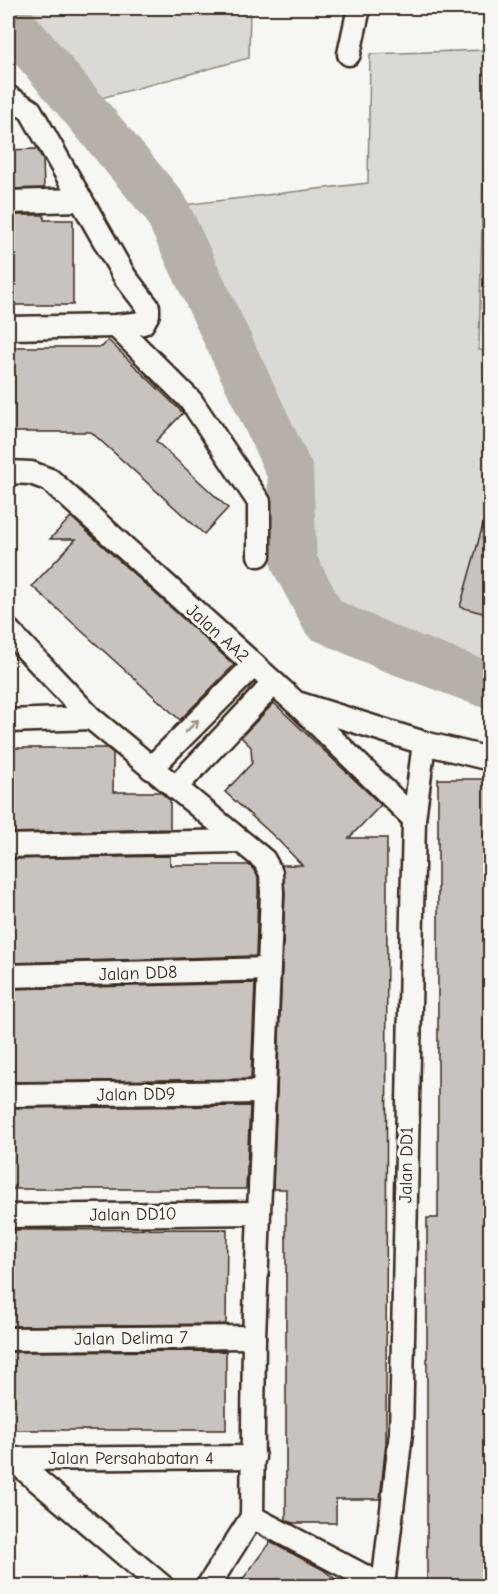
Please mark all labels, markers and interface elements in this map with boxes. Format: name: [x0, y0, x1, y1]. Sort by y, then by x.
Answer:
street label: Jalan AA2: [182, 600, 253, 667]
one-way arrow: [185, 719, 200, 734]
street label: Jalan DD8: [98, 962, 178, 985]
street label: Jalan DD9: [96, 1083, 176, 1106]
street label: Jalan DD1: [395, 1127, 418, 1203]
street label: Jalan DD10: [89, 1203, 177, 1226]
street label: Jalan Delima 7: [74, 1327, 189, 1350]
street label: Jalan Persahabatan 4: [48, 1448, 214, 1469]

